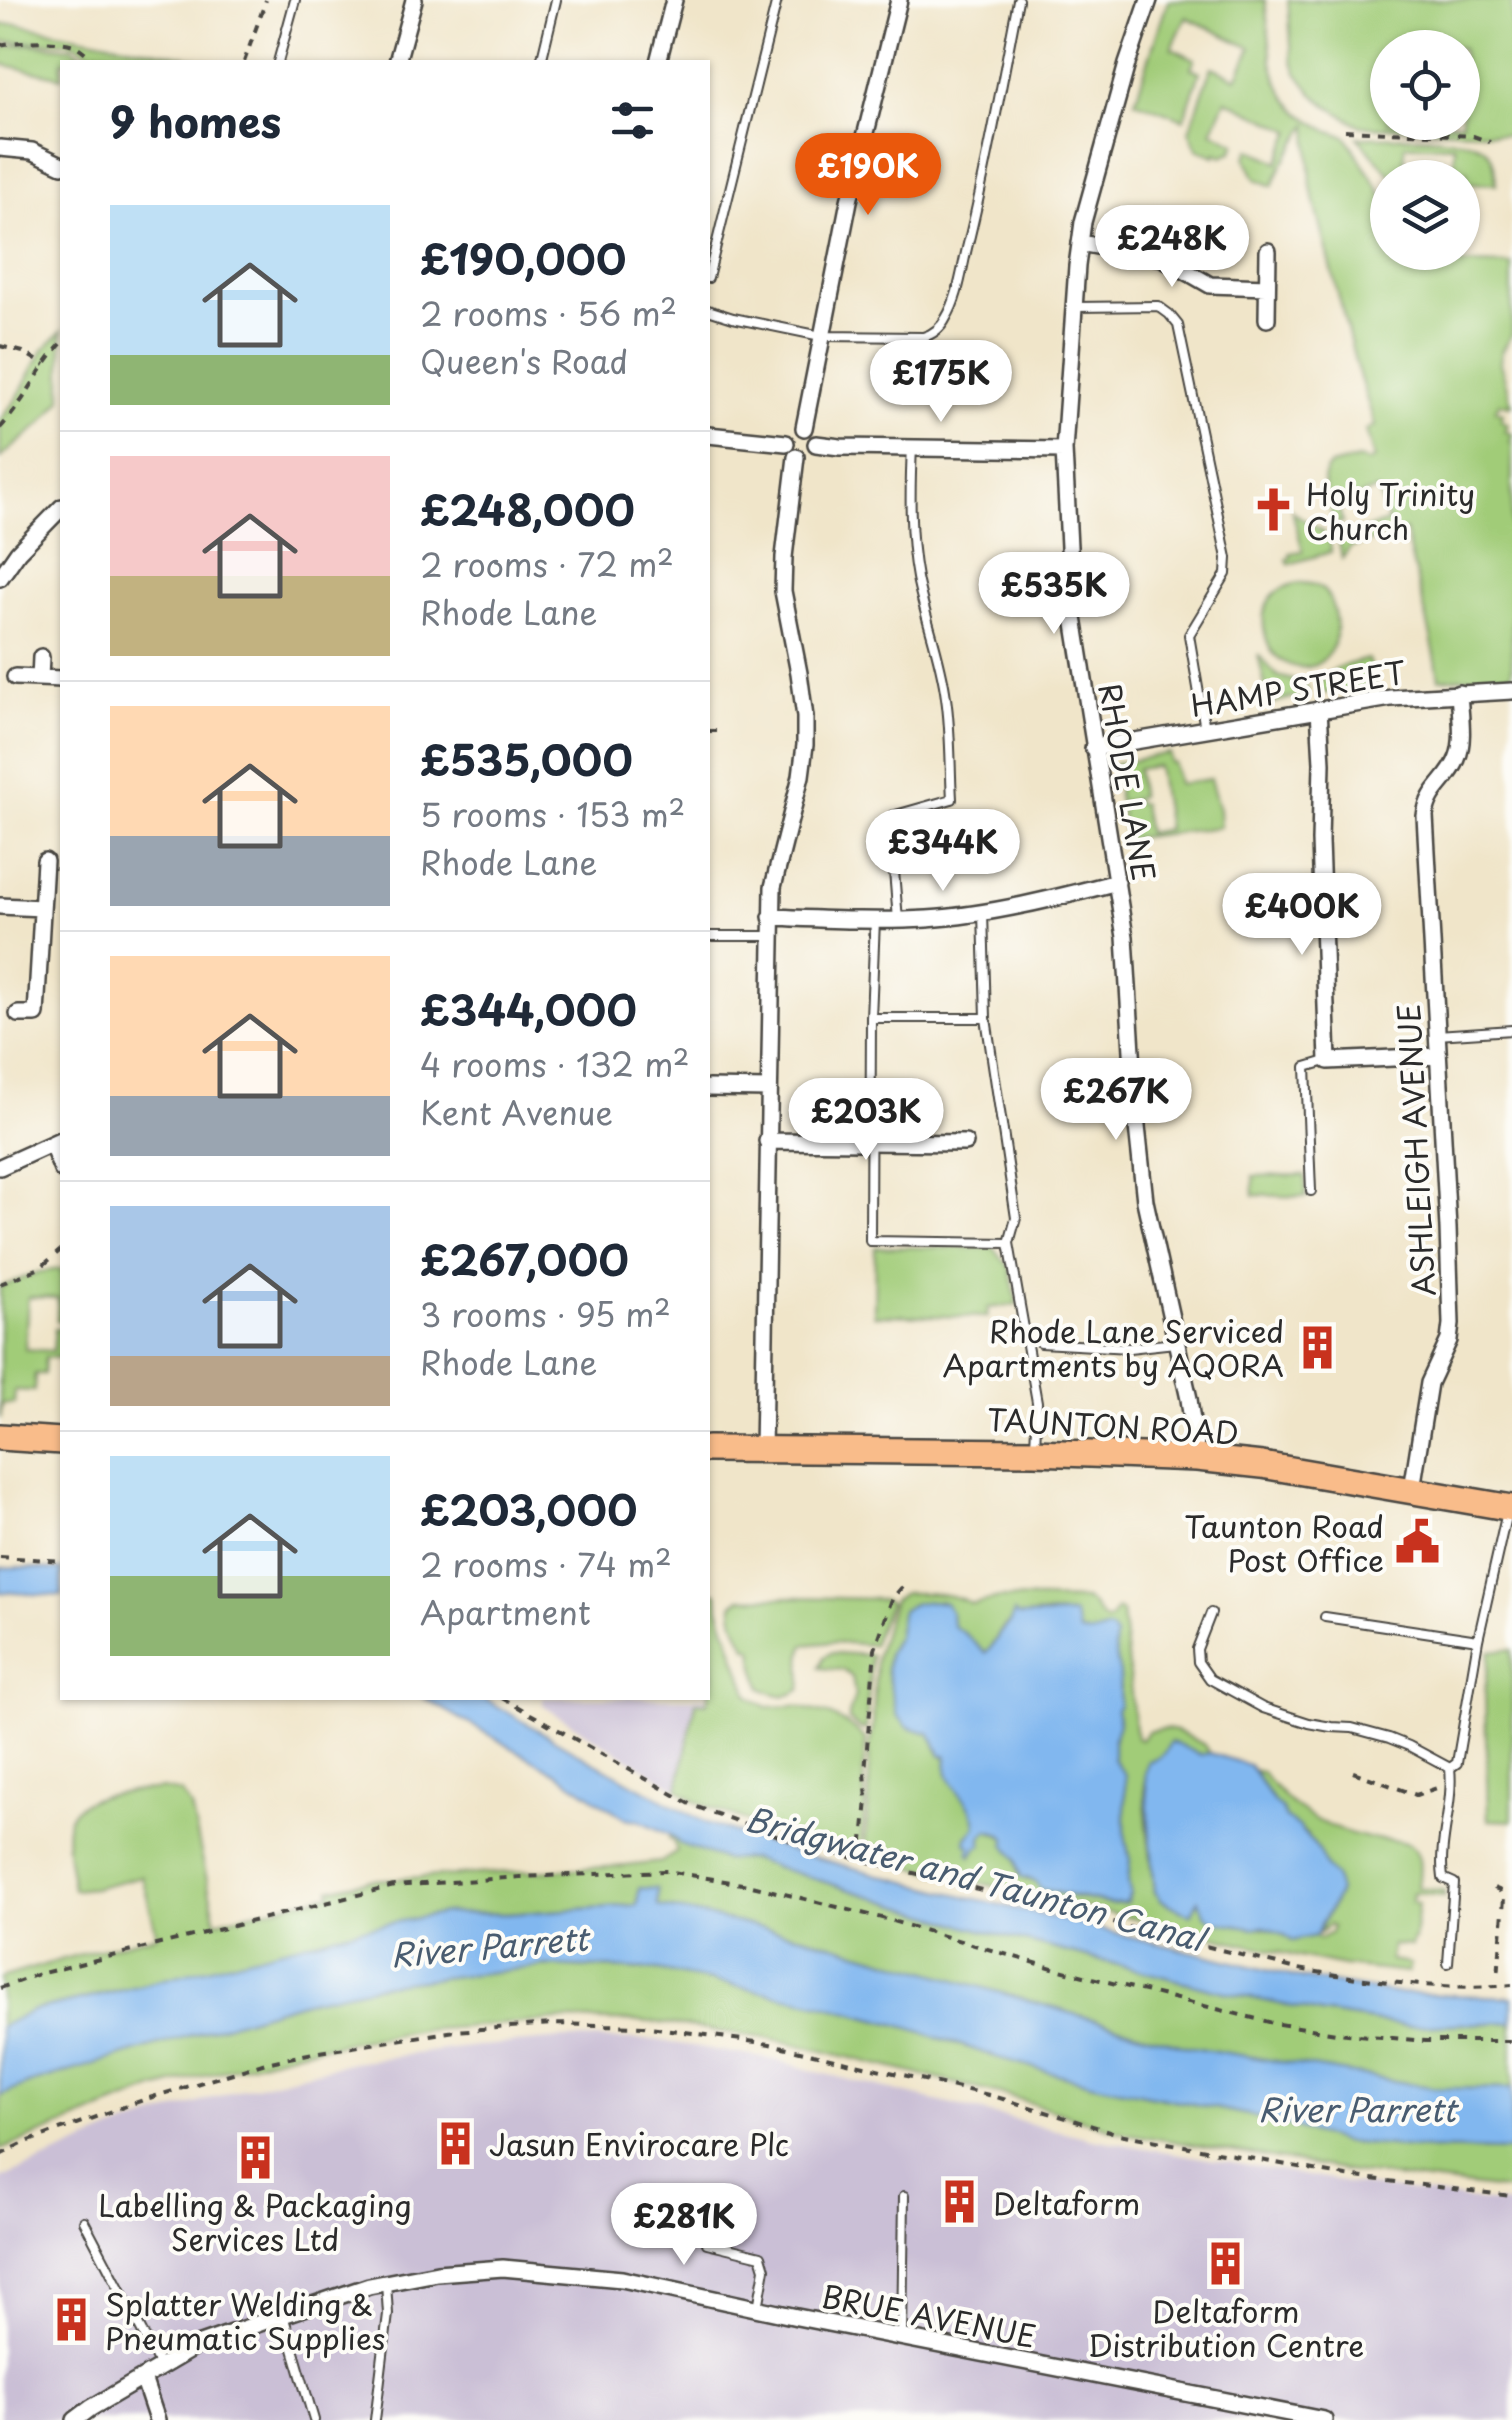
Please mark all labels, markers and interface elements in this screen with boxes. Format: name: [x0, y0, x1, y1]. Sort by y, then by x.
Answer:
map controls: [1370, 30, 1480, 270]
button: locate: [1370, 30, 1480, 140]
text: 9 homes: [110, 89, 281, 152]
icon: filters: [605, 93, 660, 148]
pin: £190K: [798, 133, 938, 218]
text: £190K: [817, 141, 919, 189]
button: layers: [1370, 160, 1480, 270]
pin: £248K: [1102, 205, 1242, 290]
text: £248K: [1117, 213, 1227, 261]
text: £190,000: [420, 226, 626, 289]
icon: home: [190, 245, 310, 365]
text: 2 rooms · 56 m²: [420, 289, 677, 337]
text: Queen's Road: [420, 337, 628, 385]
pin: £175K: [871, 340, 1011, 425]
text: £175K: [892, 348, 990, 396]
place label: Holy Trinity Church: [1306, 471, 1475, 550]
text: £248,000: [420, 477, 635, 540]
church icon: Holy Trinity Church: [1249, 486, 1297, 534]
icon: home: [190, 496, 310, 616]
text: 2 rooms · 72 m²: [420, 540, 674, 588]
pin: £535K: [984, 552, 1124, 637]
text: £535K: [1001, 560, 1107, 608]
text: Rhode Lane: [420, 588, 597, 636]
street label: HAMP STREET: [1187, 649, 1409, 727]
street label: RHODE LANE: [1088, 680, 1168, 884]
text: £535,000: [420, 727, 633, 790]
icon: home: [190, 746, 310, 866]
text: 5 rooms · 153 m²: [420, 790, 685, 838]
pin: £344K: [873, 809, 1013, 894]
text: £344K: [888, 817, 998, 865]
text: Rhode Lane: [420, 838, 597, 886]
pin: £400K: [1232, 873, 1372, 958]
text: £400K: [1244, 881, 1360, 929]
text: £344,000: [420, 977, 637, 1040]
icon: home: [190, 996, 310, 1116]
street label: ASHLEIGH AVENUE: [1385, 1003, 1445, 1297]
text: 4 rooms · 132 m²: [420, 1040, 690, 1088]
pin: £267K: [1046, 1058, 1186, 1143]
text: £267K: [1063, 1066, 1169, 1114]
pin: £203K: [796, 1078, 936, 1163]
text: £203K: [811, 1086, 921, 1134]
text: Kent Avenue: [420, 1088, 613, 1136]
text: £267,000: [420, 1227, 629, 1290]
icon: home: [190, 1246, 310, 1366]
text: 3 rooms · 95 m²: [420, 1290, 671, 1338]
place label: Rhode Lane Serviced Apartments by AQORA: [943, 1308, 1284, 1387]
building icon: Rhode Lane Serviced Apartments by AQORA: [1293, 1323, 1341, 1371]
text: Rhode Lane: [420, 1338, 597, 1386]
street label: TAUNTON ROAD: [986, 1396, 1240, 1454]
text: £203,000: [420, 1477, 637, 1540]
icon: home: [190, 1496, 310, 1616]
place label: Taunton Road Post Office: [1184, 1503, 1384, 1582]
public building icon: Taunton Road Post Office: [1393, 1518, 1441, 1566]
text: 2 rooms · 74 m²: [420, 1540, 672, 1588]
text: Apartment: [420, 1588, 591, 1636]
water label: Bridgwater and Taunton Canal: [741, 1794, 1213, 1963]
water label: River Parrett: [388, 1913, 593, 1979]
water label: River Parrett: [1258, 2085, 1459, 2133]
building icon: Jasun Envirocare Plc: [432, 2119, 480, 2167]
place label: Jasun Envirocare Plc: [489, 2121, 789, 2166]
building icon: Labelling & Packaging Services Ltd: [231, 2133, 279, 2181]
building icon: Deltaform: [936, 2178, 984, 2226]
place label: Deltaform: [993, 2180, 1140, 2225]
place label: Labelling & Packaging Services Ltd: [98, 2182, 412, 2261]
pin: £281K: [614, 2183, 754, 2268]
text: £281K: [633, 2191, 735, 2239]
building icon: Deltaform Distribution Centre: [1202, 2239, 1250, 2287]
street label: BRUE AVENUE: [818, 2272, 1040, 2358]
place label: Splatter Welding & Pneumatic Supplies: [105, 2281, 386, 2360]
place label: Deltaform Distribution Centre: [1088, 2288, 1364, 2367]
building icon: Splatter Welding & Pneumatic Supplies: [48, 2296, 96, 2344]

